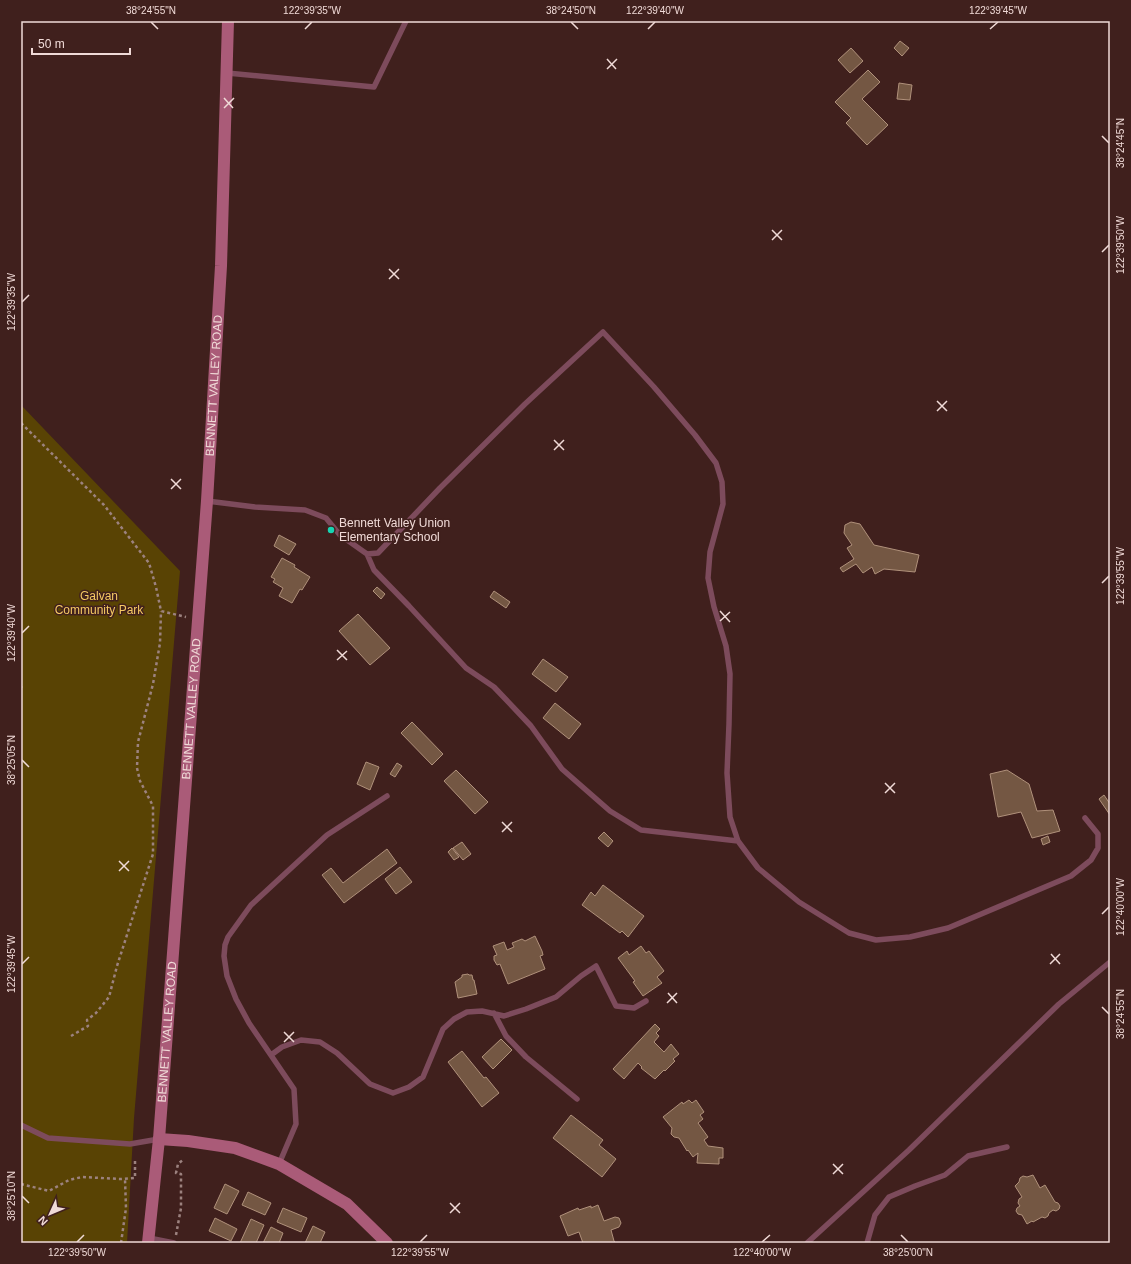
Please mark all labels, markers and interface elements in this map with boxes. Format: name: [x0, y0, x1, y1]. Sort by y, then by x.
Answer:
text: 38°24'55"N: [126, 5, 176, 16]
text: 122°39'35"W: [283, 5, 341, 16]
text: 38°24'50"N: [546, 5, 596, 16]
text: 122°39'40"W: [626, 5, 684, 16]
text: 122°39'45"W: [969, 5, 1027, 16]
scale bar: [32, 30, 130, 56]
text: 50 m: [38, 37, 65, 51]
text: 38°24'45"N: [1115, 118, 1126, 168]
text: 122°39'50"W: [1115, 216, 1126, 274]
text: 122°39'35"W: [6, 273, 17, 331]
street label: BENNETT VALLEY ROAD: [203, 314, 225, 457]
place label: Bennett Valley Union Elementary School: [339, 516, 450, 544]
marker: Bennett Valley Union Elementary School: [326, 525, 336, 535]
text: 122°39'55"W: [1115, 547, 1126, 605]
park label: Galvan Community Park: [55, 589, 144, 617]
text: 122°39'40"W: [6, 604, 17, 662]
street label: BENNETT VALLEY ROAD: [179, 637, 204, 780]
text: 38°25'05"N: [6, 735, 17, 785]
text: 122°40'00"W: [1115, 878, 1126, 936]
text: 122°39'45"W: [6, 935, 17, 993]
street label: BENNETT VALLEY ROAD: [155, 960, 179, 1103]
text: 38°24'55"N: [1115, 989, 1126, 1039]
text: 38°25'10"N: [6, 1171, 17, 1221]
north arrow: [30, 1194, 70, 1234]
text: N: [36, 1214, 50, 1228]
text: 122°39'50"W: [48, 1247, 106, 1258]
text: 122°39'55"W: [391, 1247, 449, 1258]
text: 122°40'00"W: [733, 1247, 791, 1258]
text: 38°25'00"N: [883, 1247, 933, 1258]

